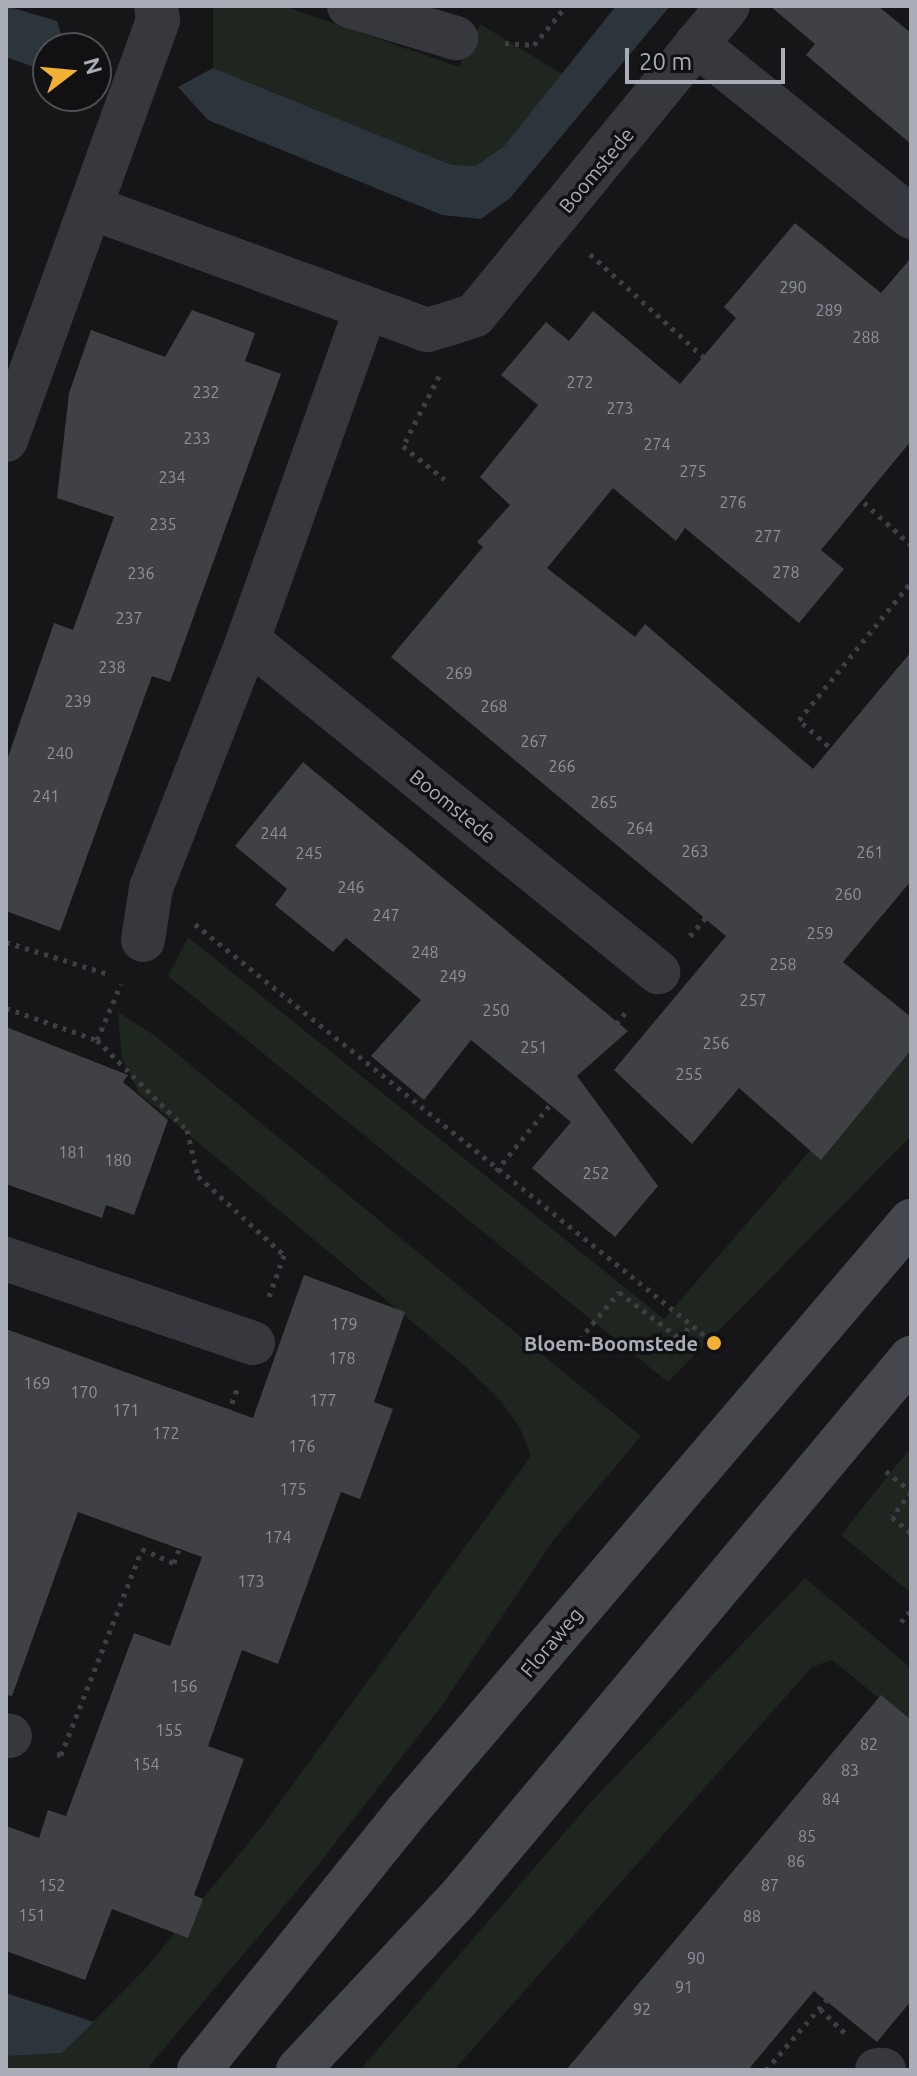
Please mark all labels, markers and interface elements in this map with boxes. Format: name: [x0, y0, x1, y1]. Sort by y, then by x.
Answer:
north arrow: [32, 32, 112, 112]
scale bar: [629, 32, 789, 82]
text: 20 m: [639, 48, 692, 75]
text: N: [79, 54, 108, 77]
street label: Boomstede: [553, 123, 639, 217]
house number: 290: [779, 277, 807, 297]
house number: 289: [815, 300, 843, 320]
house number: 288: [852, 327, 880, 347]
house number: 272: [566, 372, 594, 392]
house number: 232: [192, 382, 220, 402]
house number: 273: [606, 398, 634, 418]
house number: 233: [183, 428, 211, 448]
house number: 274: [643, 434, 671, 454]
house number: 275: [679, 461, 707, 481]
house number: 234: [158, 467, 186, 487]
house number: 276: [719, 492, 747, 512]
house number: 235: [149, 514, 177, 534]
house number: 277: [754, 526, 782, 546]
house number: 278: [772, 562, 800, 582]
house number: 236: [127, 563, 155, 583]
house number: 237: [115, 608, 143, 628]
house number: 238: [98, 657, 126, 677]
house number: 269: [445, 663, 473, 683]
house number: 239: [64, 691, 92, 711]
house number: 268: [480, 696, 508, 716]
house number: 267: [520, 731, 548, 751]
house number: 240: [46, 743, 74, 763]
house number: 266: [548, 756, 576, 776]
street label: Boomstede: [405, 764, 501, 848]
house number: 241: [32, 786, 60, 806]
house number: 265: [590, 792, 618, 812]
house number: 264: [626, 818, 654, 838]
house number: 244: [260, 823, 288, 843]
house number: 263: [681, 841, 709, 861]
house number: 261: [856, 842, 884, 862]
house number: 245: [295, 843, 323, 863]
house number: 246: [337, 877, 365, 897]
house number: 260: [834, 884, 862, 904]
house number: 247: [372, 905, 400, 925]
house number: 259: [806, 923, 834, 943]
house number: 248: [411, 942, 439, 962]
house number: 258: [769, 954, 797, 974]
house number: 249: [439, 966, 467, 986]
house number: 257: [739, 990, 767, 1010]
house number: 250: [482, 1000, 510, 1020]
house number: 256: [702, 1033, 730, 1053]
house number: 251: [520, 1037, 548, 1057]
house number: 255: [675, 1064, 703, 1084]
house number: 181: [58, 1142, 86, 1162]
house number: 180: [104, 1150, 132, 1170]
house number: 252: [582, 1163, 610, 1183]
house number: 179: [330, 1314, 358, 1334]
place label: Bloem-Boomstede: [524, 1331, 698, 1355]
marker: Bloem-Boomstede: [705, 1334, 723, 1352]
house number: 178: [328, 1348, 356, 1368]
house number: 169: [23, 1373, 51, 1393]
house number: 170: [70, 1382, 98, 1402]
house number: 177: [309, 1390, 337, 1410]
house number: 171: [112, 1400, 140, 1420]
house number: 172: [152, 1423, 180, 1443]
house number: 176: [288, 1436, 316, 1456]
house number: 175: [279, 1479, 307, 1499]
house number: 174: [264, 1527, 292, 1547]
house number: 173: [237, 1571, 265, 1591]
street label: Floraweg: [515, 1602, 587, 1682]
house number: 156: [170, 1676, 198, 1696]
house number: 155: [155, 1720, 183, 1740]
house number: 82: [860, 1734, 878, 1754]
house number: 154: [132, 1754, 160, 1774]
house number: 83: [841, 1760, 859, 1780]
house number: 84: [822, 1789, 840, 1809]
house number: 85: [798, 1826, 816, 1846]
house number: 86: [787, 1851, 805, 1871]
house number: 152: [38, 1875, 66, 1895]
house number: 87: [761, 1875, 779, 1895]
house number: 151: [18, 1905, 46, 1925]
house number: 88: [743, 1906, 761, 1926]
house number: 90: [687, 1948, 705, 1968]
house number: 91: [675, 1977, 693, 1997]
house number: 92: [633, 1999, 651, 2019]

